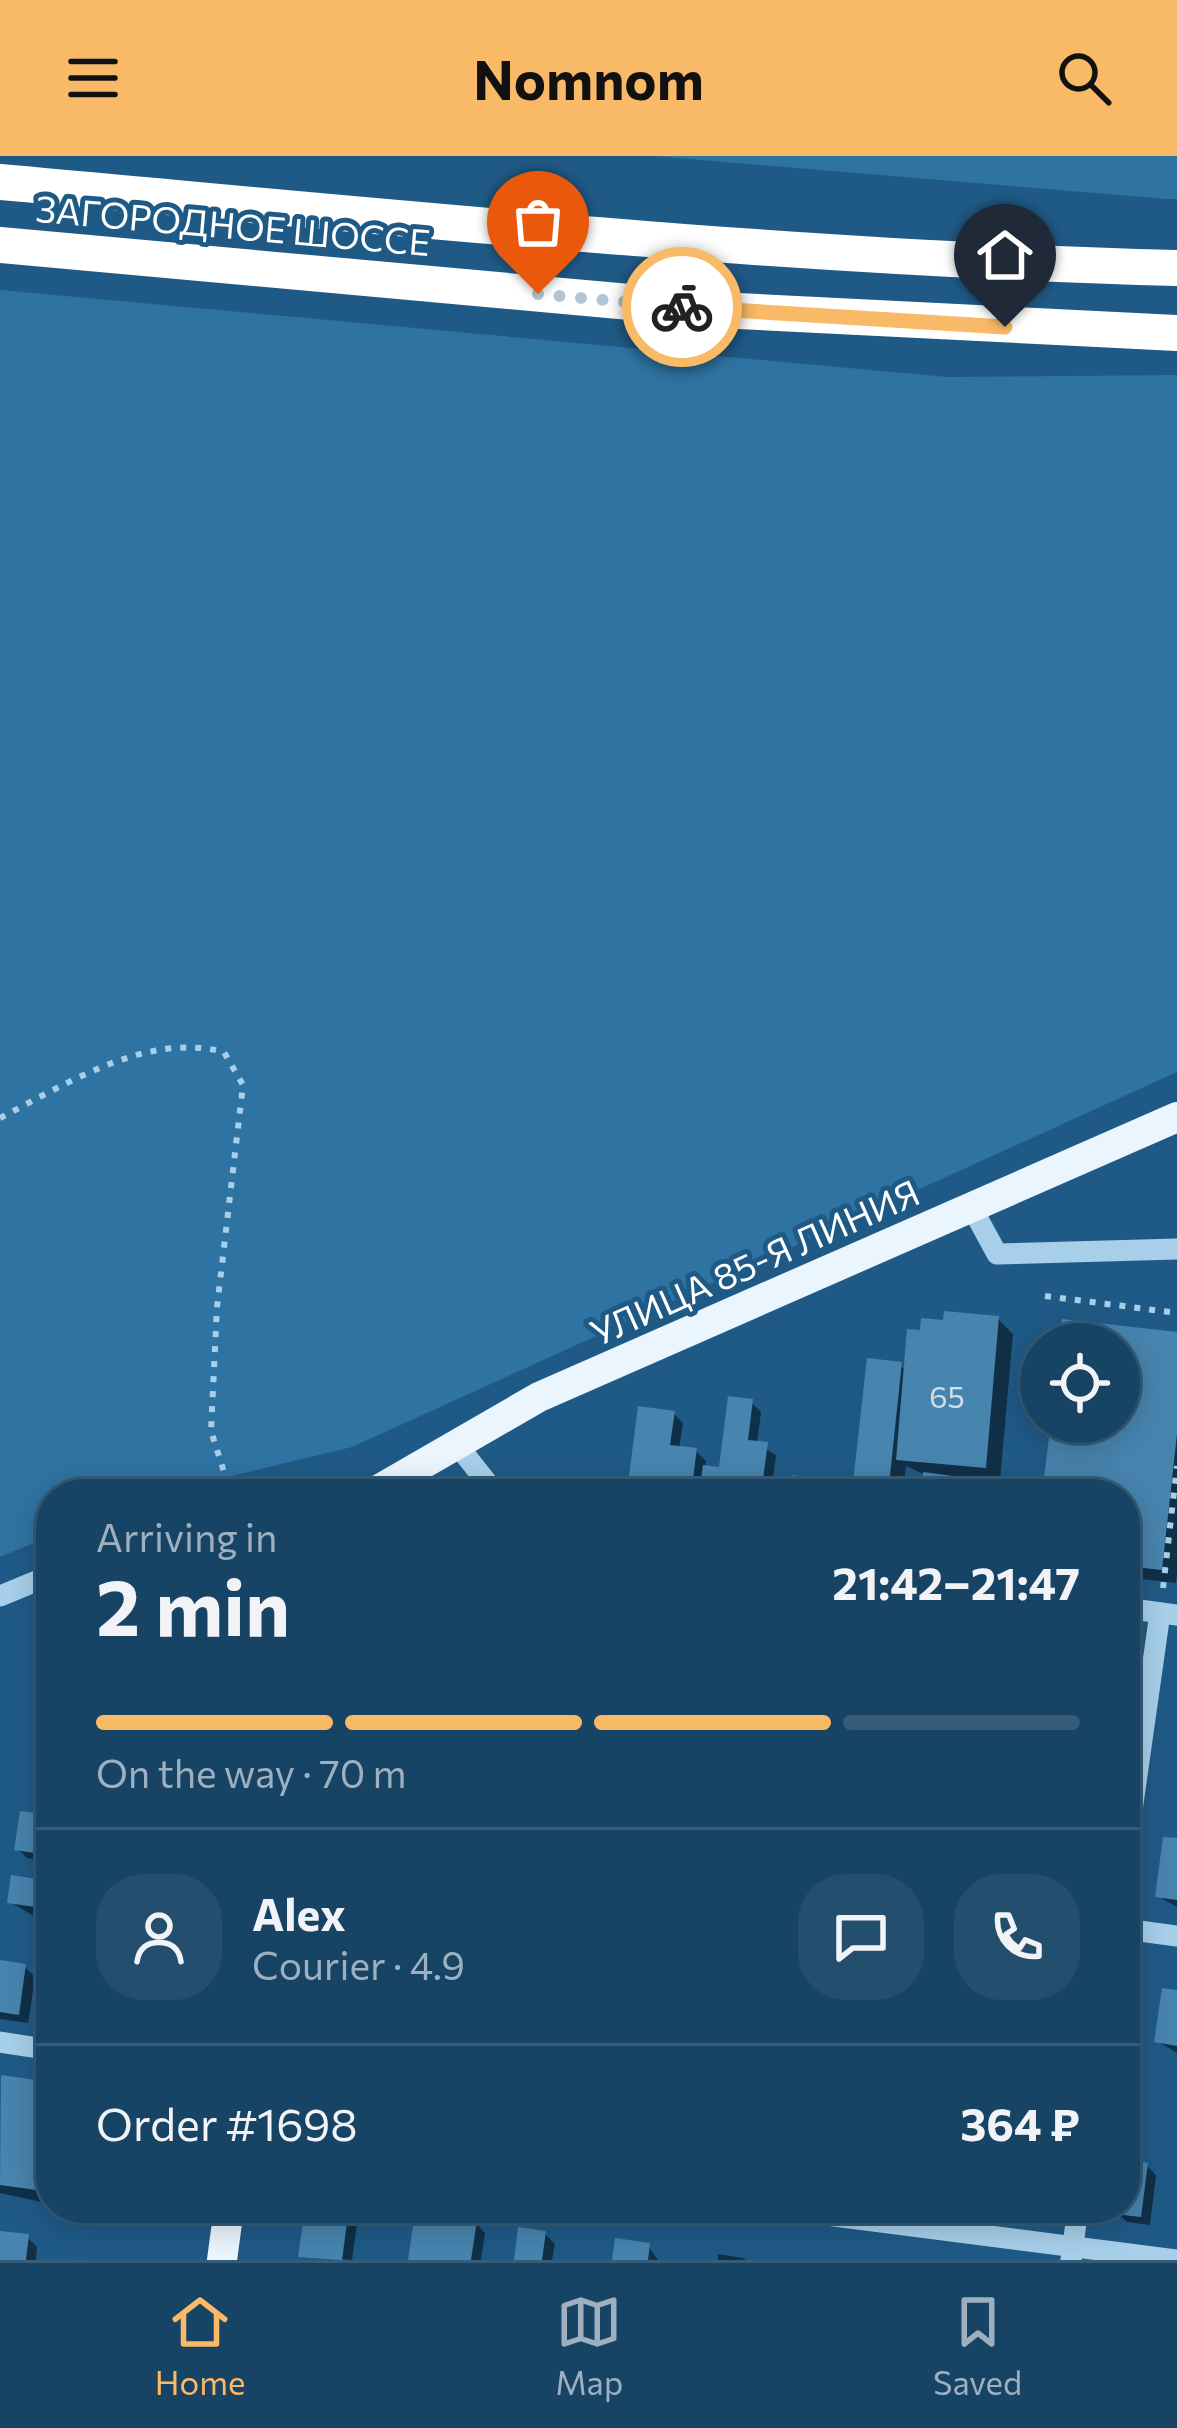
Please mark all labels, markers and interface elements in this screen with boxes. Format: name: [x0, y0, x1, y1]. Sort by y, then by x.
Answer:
icon: menu: [60, 45, 126, 111]
text: Nomnom: [473, 45, 704, 111]
icon: search: [1051, 45, 1117, 111]
pin: [487, 171, 589, 294]
street label: ЗАГОРОДНОЕ ШОССЕ: [34, 185, 432, 263]
icon: bag: [505, 189, 571, 255]
pin: [954, 204, 1056, 327]
icon: home: [972, 222, 1038, 288]
courier: [622, 247, 742, 367]
icon: bike: [649, 274, 715, 340]
street label: УЛИЦА 85-Я ЛИНИЯ: [583, 1169, 925, 1353]
map controls: [1020, 1323, 1140, 1443]
button: locate: [1020, 1323, 1140, 1443]
house number: 65: [929, 1377, 965, 1414]
text: Arriving in: [96, 1512, 277, 1560]
text: 21:42–21:47: [832, 1554, 1080, 1609]
text: 2 min: [96, 1557, 290, 1652]
text: On the way · 70 m: [96, 1748, 407, 1796]
button: person: [96, 1874, 222, 2000]
button: chat: [798, 1874, 924, 2000]
button: phone: [954, 1874, 1080, 2000]
text: Alex: [252, 1885, 346, 1940]
text: Courier · 4.9: [252, 1940, 465, 1988]
text: Order #1698: [96, 2095, 358, 2150]
text: 364 ₽: [960, 2095, 1080, 2150]
tab: Home: [155, 2289, 246, 2402]
tab: Map: [555, 2289, 623, 2402]
tab: Saved: [933, 2289, 1022, 2402]

